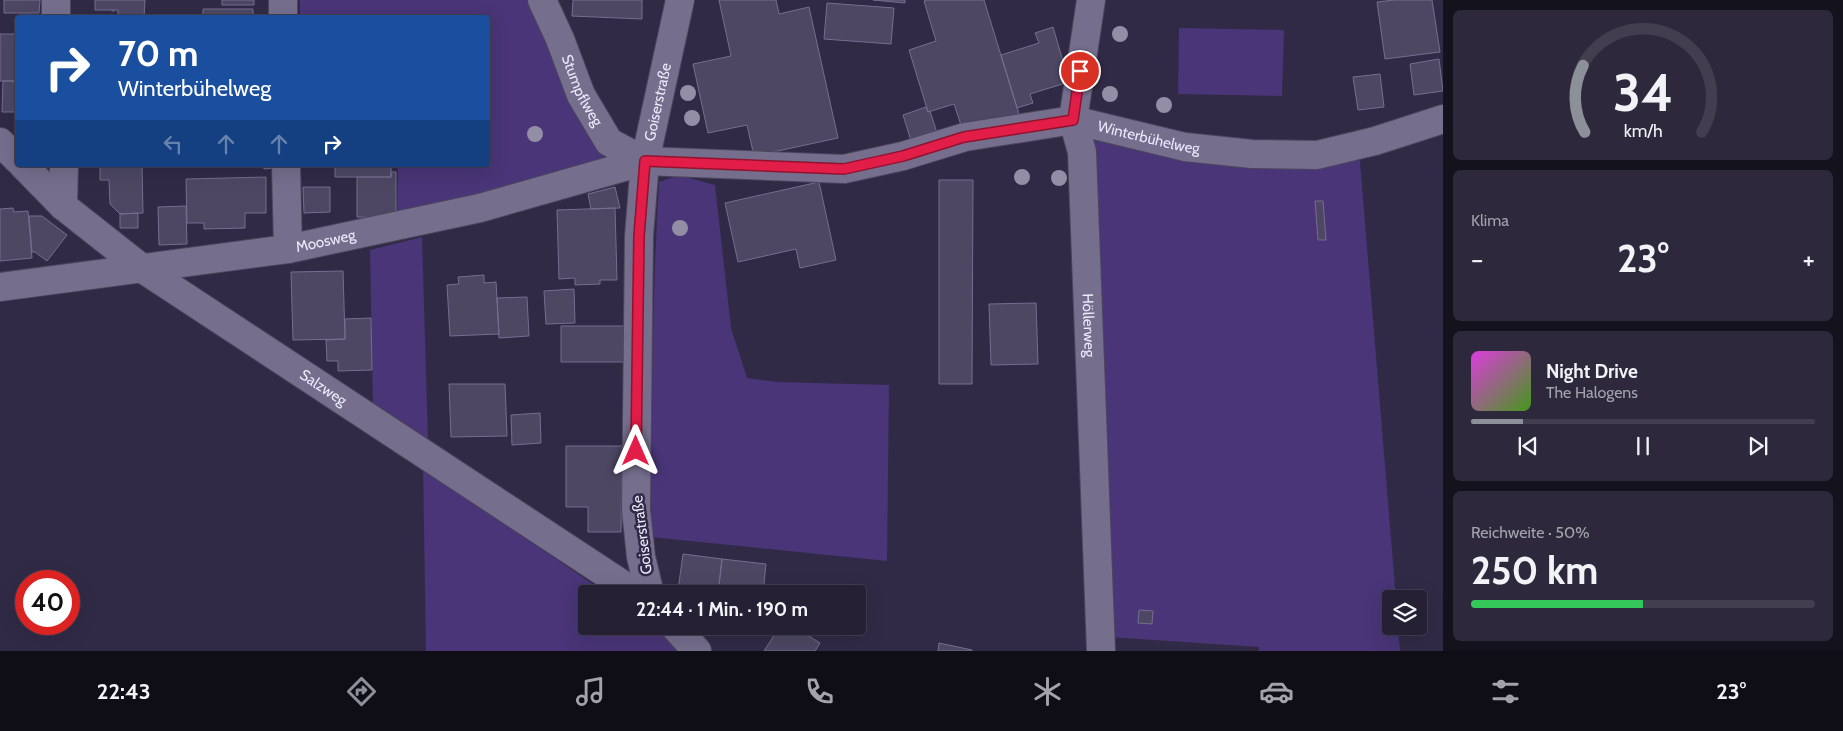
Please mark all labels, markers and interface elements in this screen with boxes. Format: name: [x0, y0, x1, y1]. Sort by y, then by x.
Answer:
text: 70 m: [118, 32, 199, 75]
icon: right: [35, 35, 100, 100]
pin: [1059, 50, 1101, 92]
street label: Stumpflweg: [558, 52, 607, 130]
icon: arrive: [1066, 57, 1094, 85]
street label: Goiserstraße: [641, 61, 675, 143]
text: 34: [1613, 61, 1673, 124]
text: Winterbühelweg: [118, 75, 271, 102]
street label: Winterbühelweg: [1096, 117, 1201, 158]
text: km/h: [1623, 120, 1663, 141]
icon: left: [159, 130, 187, 158]
icon: ahead: [212, 130, 240, 158]
icon: ahead: [265, 130, 293, 158]
icon: right: [318, 130, 346, 158]
text: Klima: [1471, 211, 1509, 230]
street label: Moosweg: [294, 226, 358, 256]
text: 23°: [1617, 235, 1669, 282]
text: −: [1471, 242, 1483, 276]
text: +: [1803, 242, 1815, 276]
street label: Höllerweg: [1078, 293, 1099, 358]
text: Night Drive: [1546, 360, 1638, 383]
street label: Salzweg: [296, 366, 351, 410]
text: The Halogens: [1546, 383, 1638, 402]
position arrow: [609, 424, 661, 476]
icon: previous: [1514, 432, 1542, 460]
icon: pause: [1629, 432, 1657, 460]
icon: next: [1744, 432, 1772, 460]
street label: Goiserstraße: [628, 494, 656, 576]
text: Reichweite · 50%: [1471, 523, 1590, 542]
text: 250 km: [1471, 547, 1598, 594]
speed limit sign: 40: [15, 570, 80, 635]
map controls: [1382, 590, 1427, 635]
button: layers: [1382, 590, 1427, 635]
text: 22:44 · 1 Min. · 190 m: [636, 598, 808, 621]
icon: directions: [344, 674, 379, 709]
icon: music: [573, 674, 608, 709]
icon: phone: [802, 674, 837, 709]
icon: climate: [1030, 674, 1065, 709]
icon: car: [1259, 674, 1294, 709]
icon: filters: [1488, 674, 1523, 709]
text: 22:43: [97, 678, 151, 705]
text: 23°: [1716, 678, 1746, 705]

